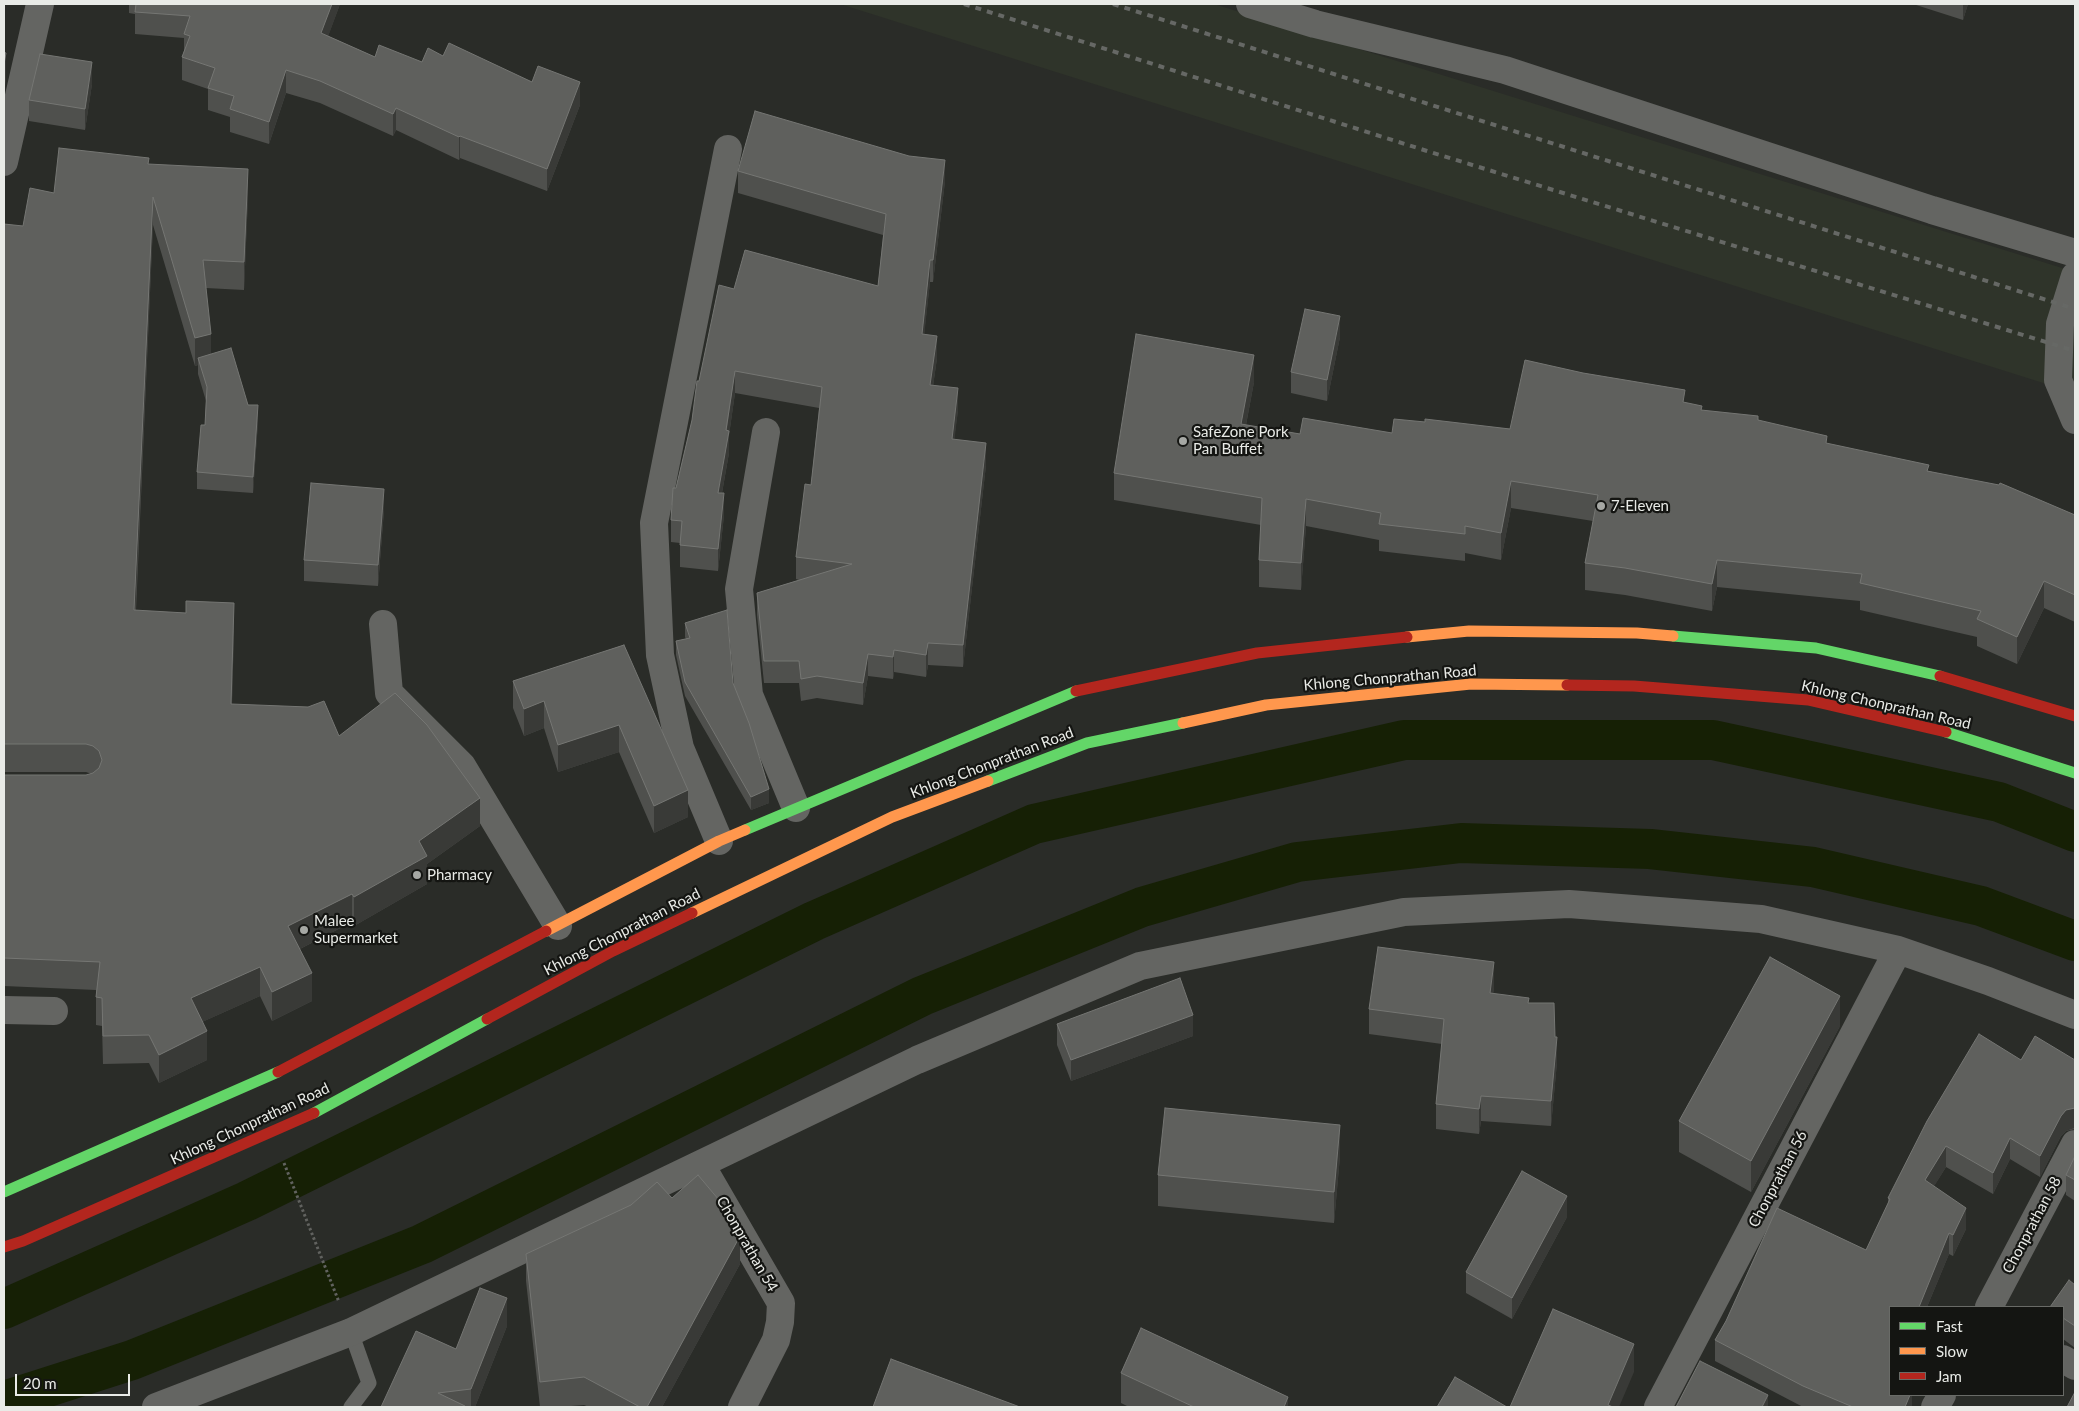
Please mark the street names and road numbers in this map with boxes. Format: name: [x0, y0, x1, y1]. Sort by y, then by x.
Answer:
street label: Khlong Chonprathan Road: [1303, 661, 1477, 695]
street label: Khlong Chonprathan Road: [1799, 677, 1973, 733]
street label: Khlong Chonprathan Road: [908, 724, 1076, 802]
street label: Khlong Chonprathan Road: [541, 885, 703, 979]
street label: Khlong Chonprathan Road: [168, 1079, 332, 1169]
street label: Chonprathan 56: [1745, 1127, 1811, 1231]
street label: Chonprathan 58: [1999, 1173, 2065, 1277]
street label: Chonprathan 54: [712, 1193, 782, 1295]

